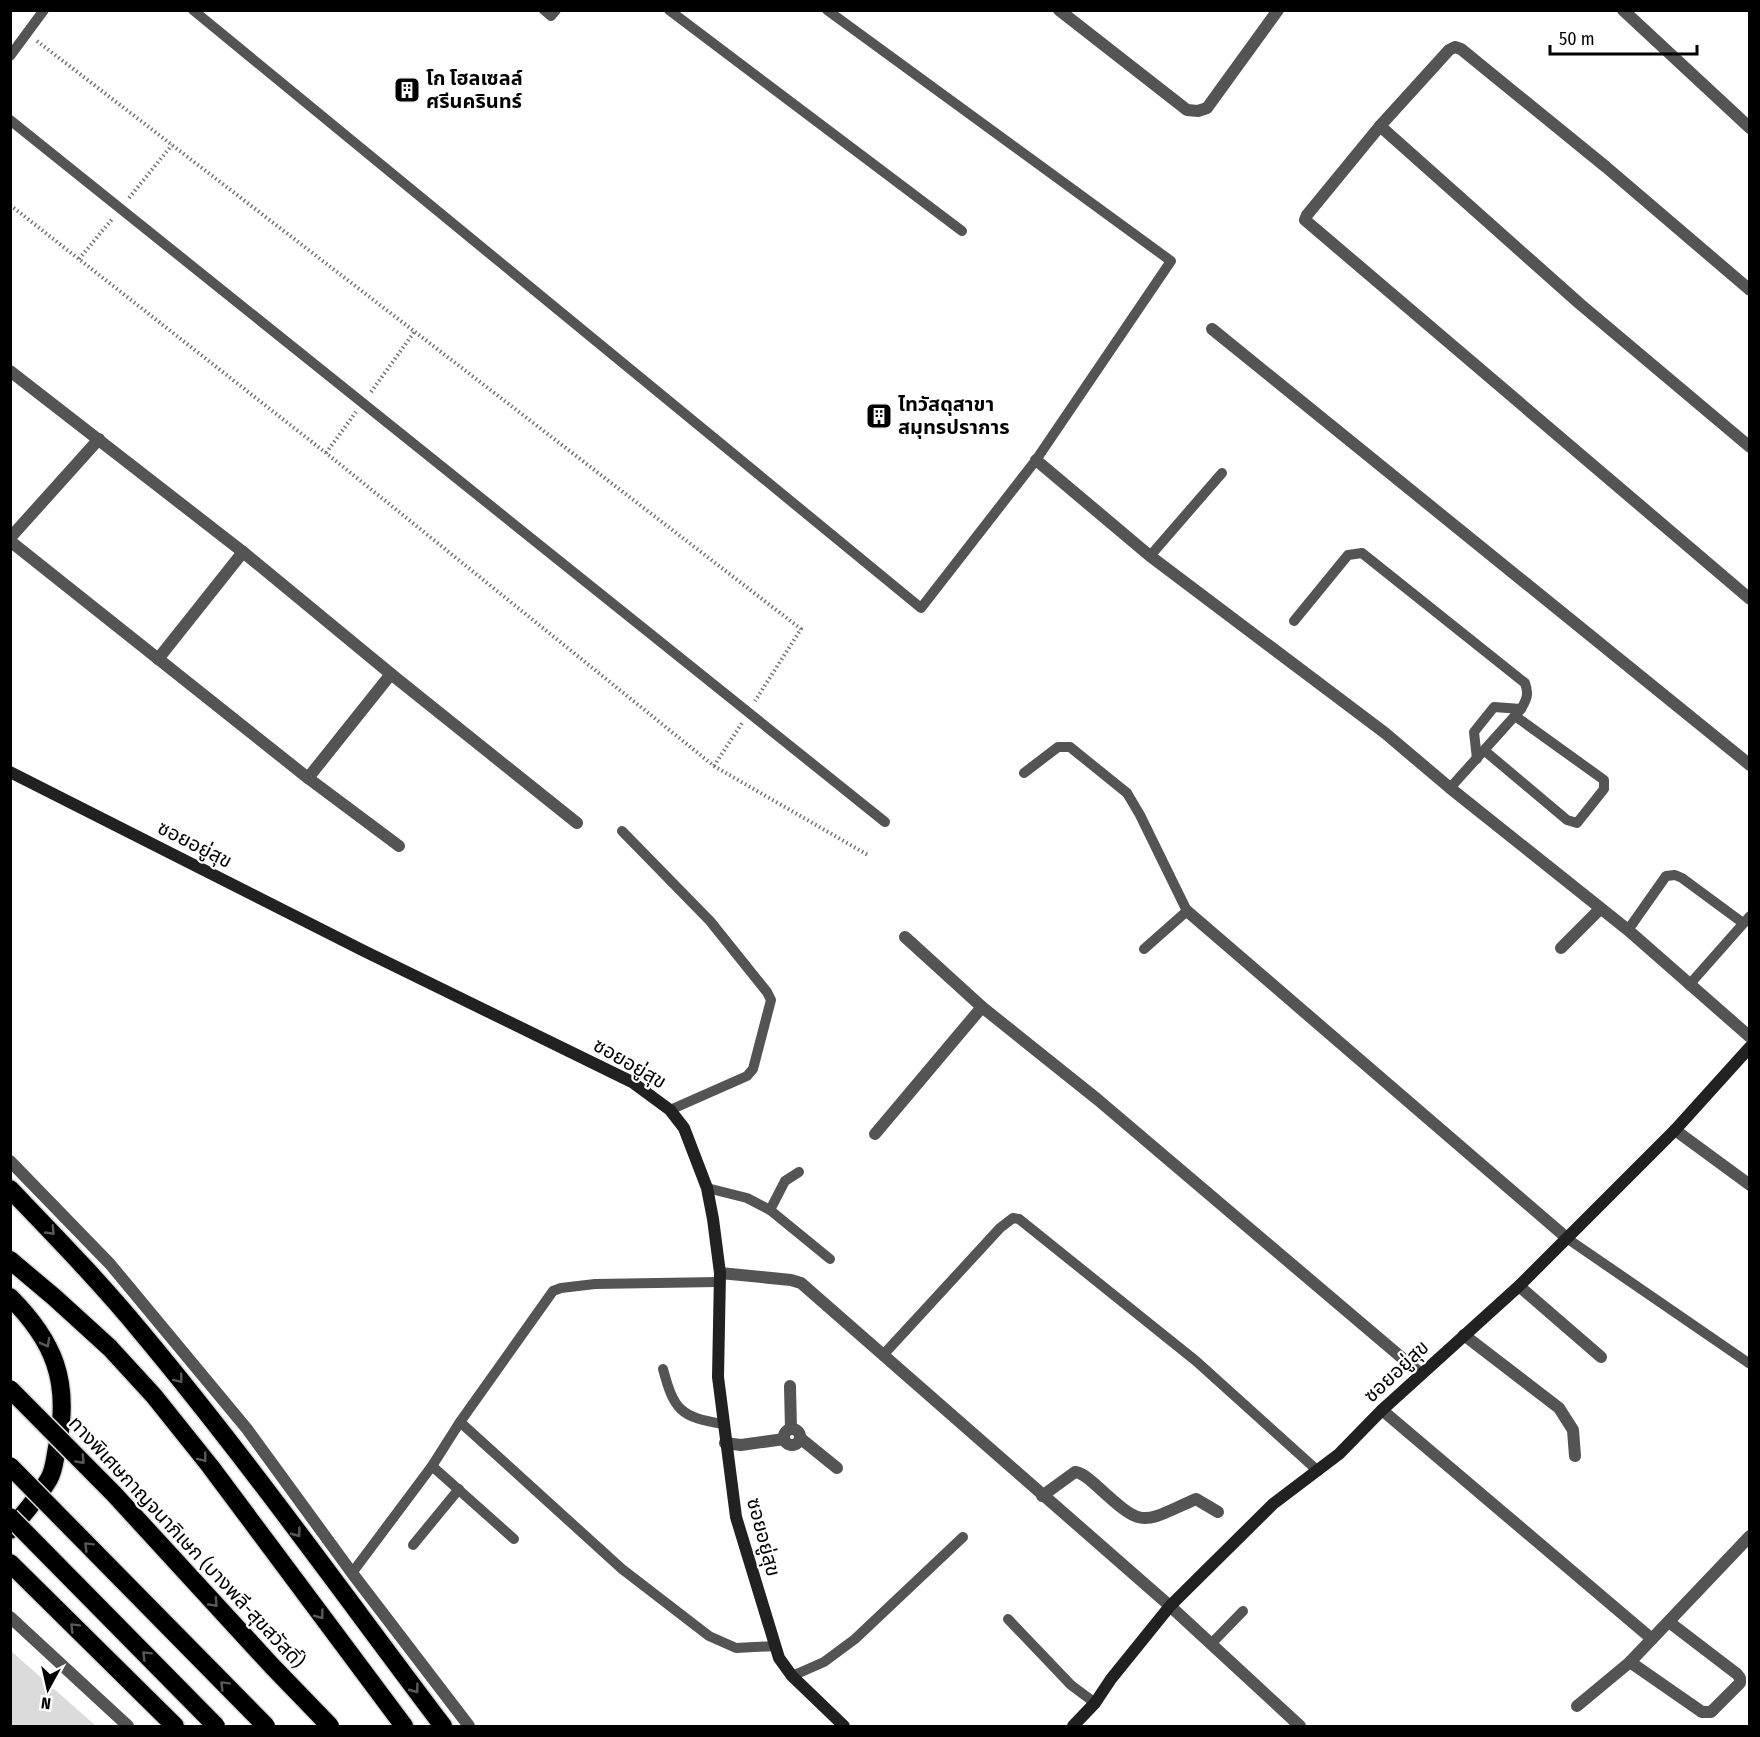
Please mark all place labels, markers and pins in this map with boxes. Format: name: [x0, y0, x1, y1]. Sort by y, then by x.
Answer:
place label: โก โฮลเซลล์ ศรีนครินทร์: [426, 66, 523, 113]
building icon: โก โฮลเซลล์ ศรีนครินทร์: [392, 75, 422, 105]
place label: ไทวัสดุสาขา สมุทรปราการ: [898, 392, 1010, 439]
building icon: ไทวัสดุสาขา สมุทรปราการ: [864, 401, 894, 431]

